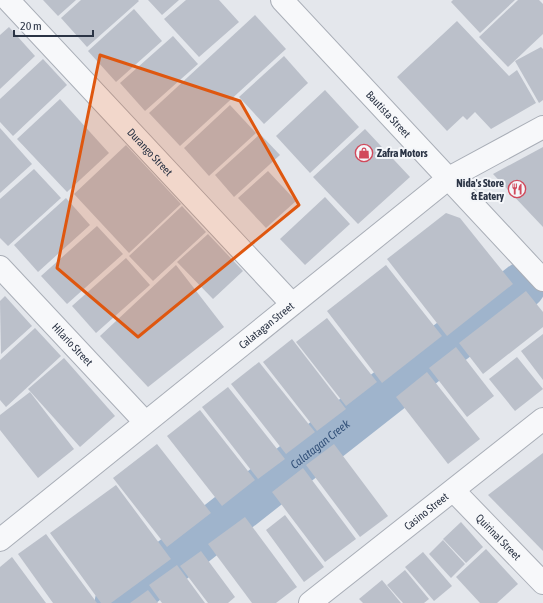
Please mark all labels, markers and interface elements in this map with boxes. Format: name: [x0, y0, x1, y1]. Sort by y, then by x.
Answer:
scale bar: [14, 12, 93, 38]
text: 20 m: [20, 19, 42, 33]
street label: Bautista Street: [364, 88, 413, 140]
street label: Durango Street: [125, 126, 175, 178]
shop icon: Zafra Motors: [354, 143, 374, 163]
place label: Zafra Motors: [377, 147, 428, 159]
place label: Nida's Store & Eatery: [456, 177, 504, 202]
restaurant icon: Nida's Store & Eatery: [507, 179, 527, 199]
street label: Calatagan Street: [236, 300, 296, 351]
street label: Hilario Street: [50, 321, 95, 368]
water label: Calatagan Creek: [288, 416, 353, 472]
street label: Casino Street: [402, 490, 451, 532]
street label: Quirinal Street: [474, 512, 523, 562]

